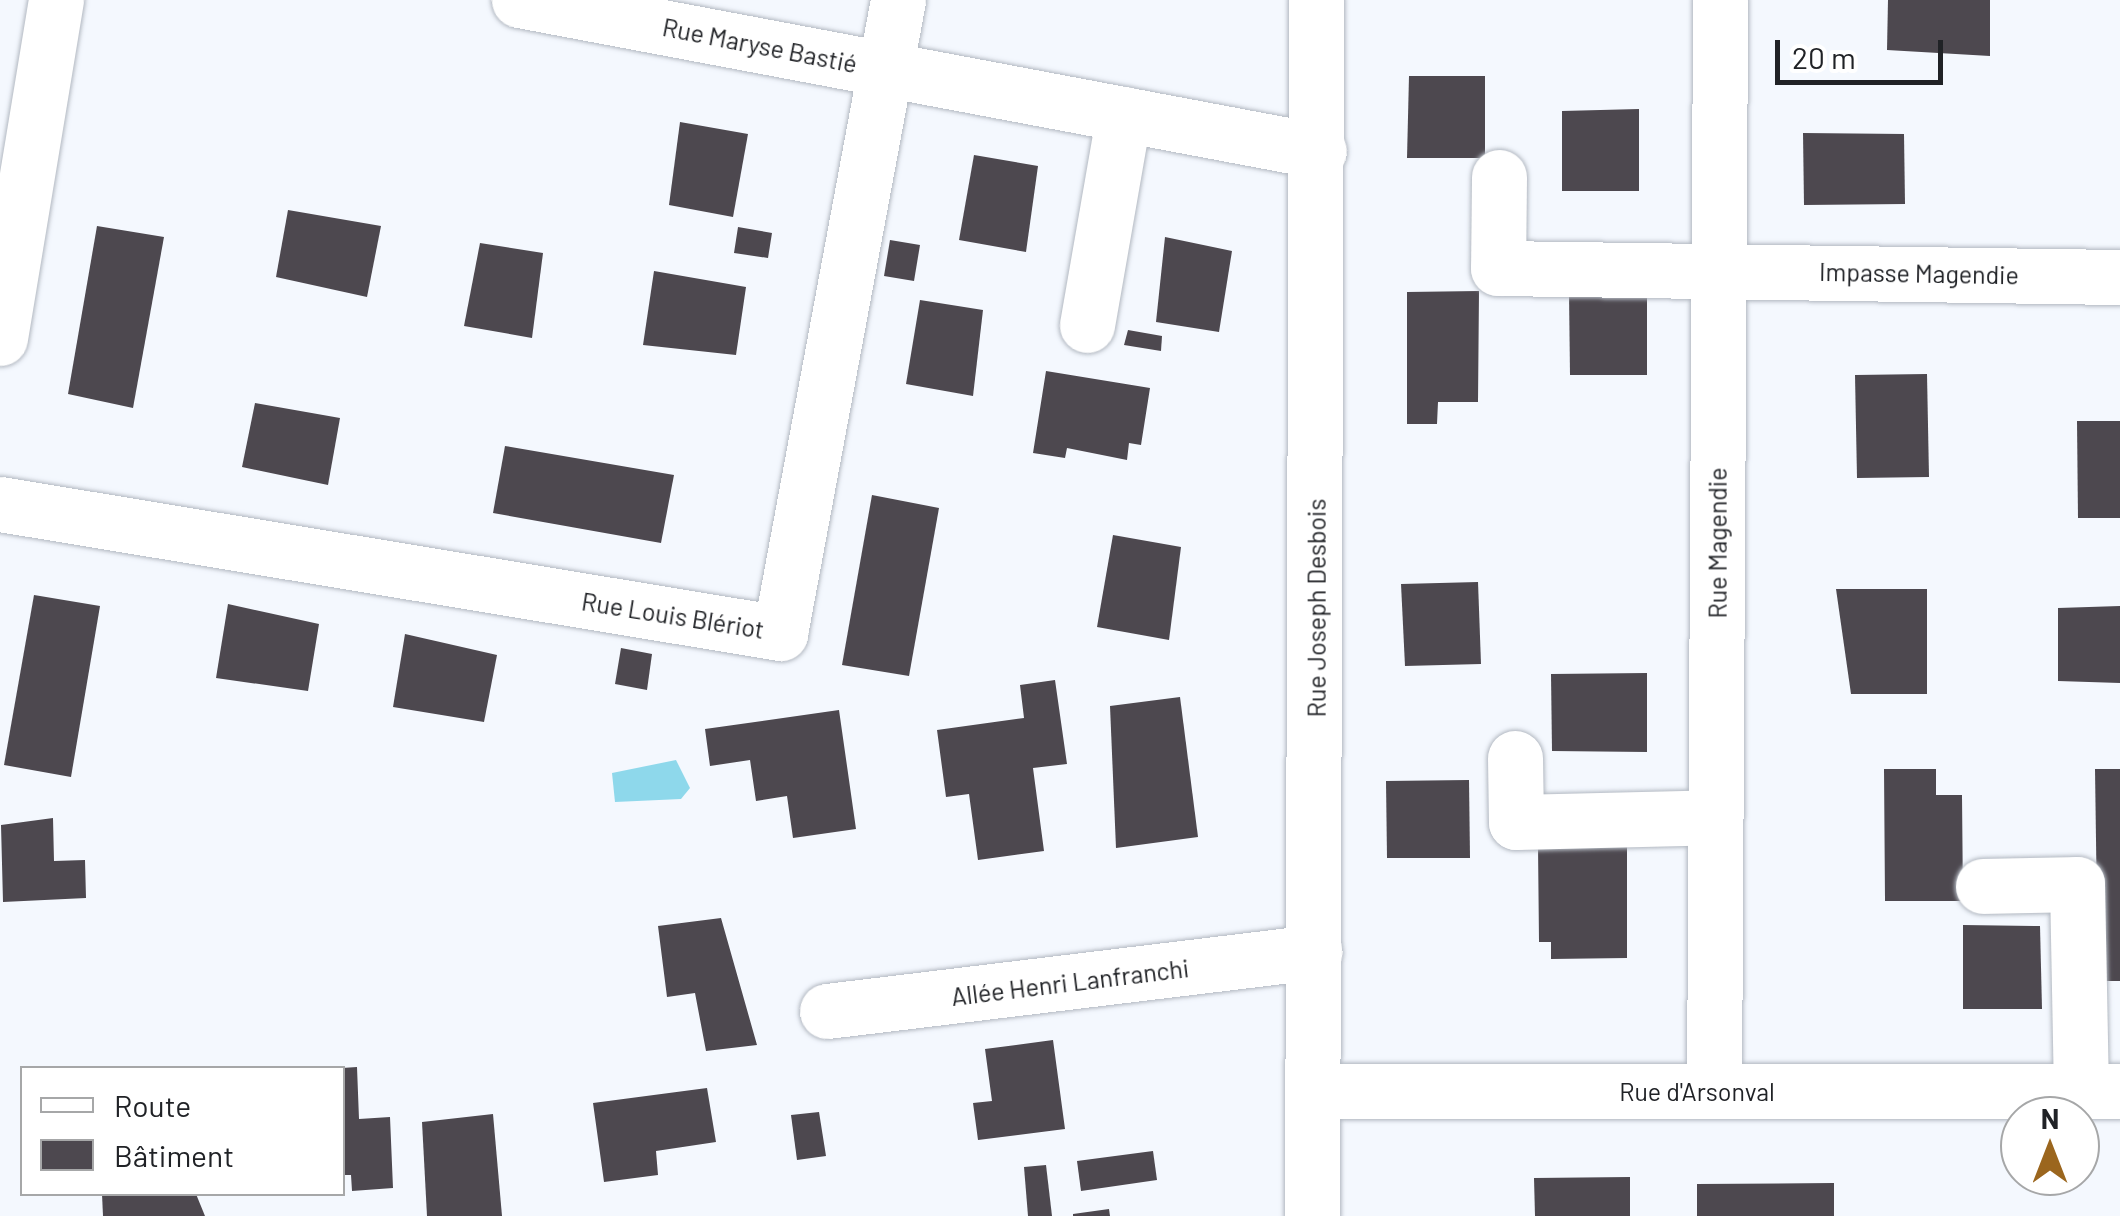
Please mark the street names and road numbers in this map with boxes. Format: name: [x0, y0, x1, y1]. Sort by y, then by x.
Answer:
street label: Rue Maryse Bastié: [660, 11, 860, 79]
street label: Impasse Magendie: [1819, 256, 2019, 290]
street label: Rue Magendie: [1702, 467, 1732, 619]
street label: Rue Joseph Desbois: [1301, 499, 1331, 717]
street label: Rue Louis Blériot: [580, 586, 766, 644]
street label: Allée Henri Lanfranchi: [949, 953, 1191, 1011]
street label: Rue d'Arsonval: [1619, 1076, 1775, 1106]

